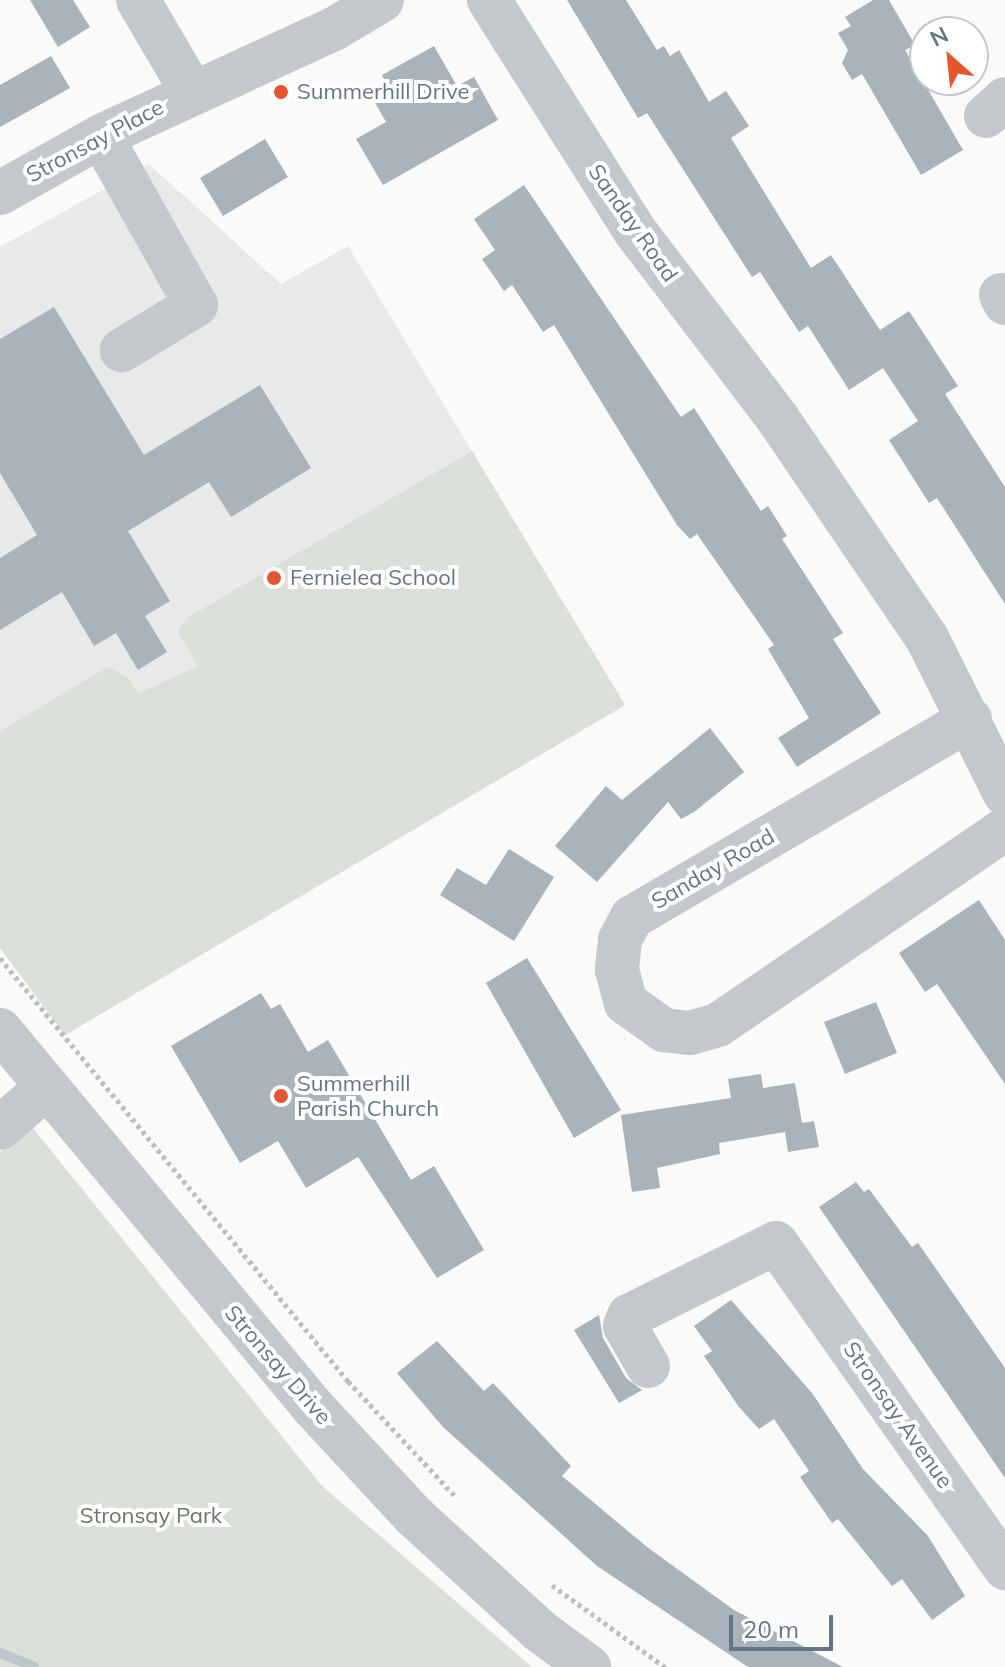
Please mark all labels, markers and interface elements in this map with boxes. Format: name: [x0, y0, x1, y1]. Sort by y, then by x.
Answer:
north arrow: [909, 16, 989, 96]
text: N: [925, 20, 953, 53]
place label: Summerhill Drive: [297, 79, 469, 105]
marker: Summerhill Drive: [272, 83, 290, 101]
street label: Stronsay Place: [22, 94, 168, 188]
street label: Sanday Road: [583, 159, 683, 287]
place label: Fernielea School: [290, 565, 456, 591]
marker: Fernielea School: [265, 569, 283, 587]
street label: Sanday Road: [647, 823, 779, 915]
place label: Summerhill Parish Church: [297, 1070, 439, 1122]
marker: Summerhill Parish Church: [272, 1087, 290, 1105]
street label: Stronsay Drive: [219, 1300, 337, 1430]
street label: Stronsay Avenue: [838, 1337, 958, 1493]
park label: Stronsay Park: [80, 1503, 222, 1529]
scale bar: [733, 1599, 837, 1649]
text: 20 m: [743, 1614, 799, 1644]

